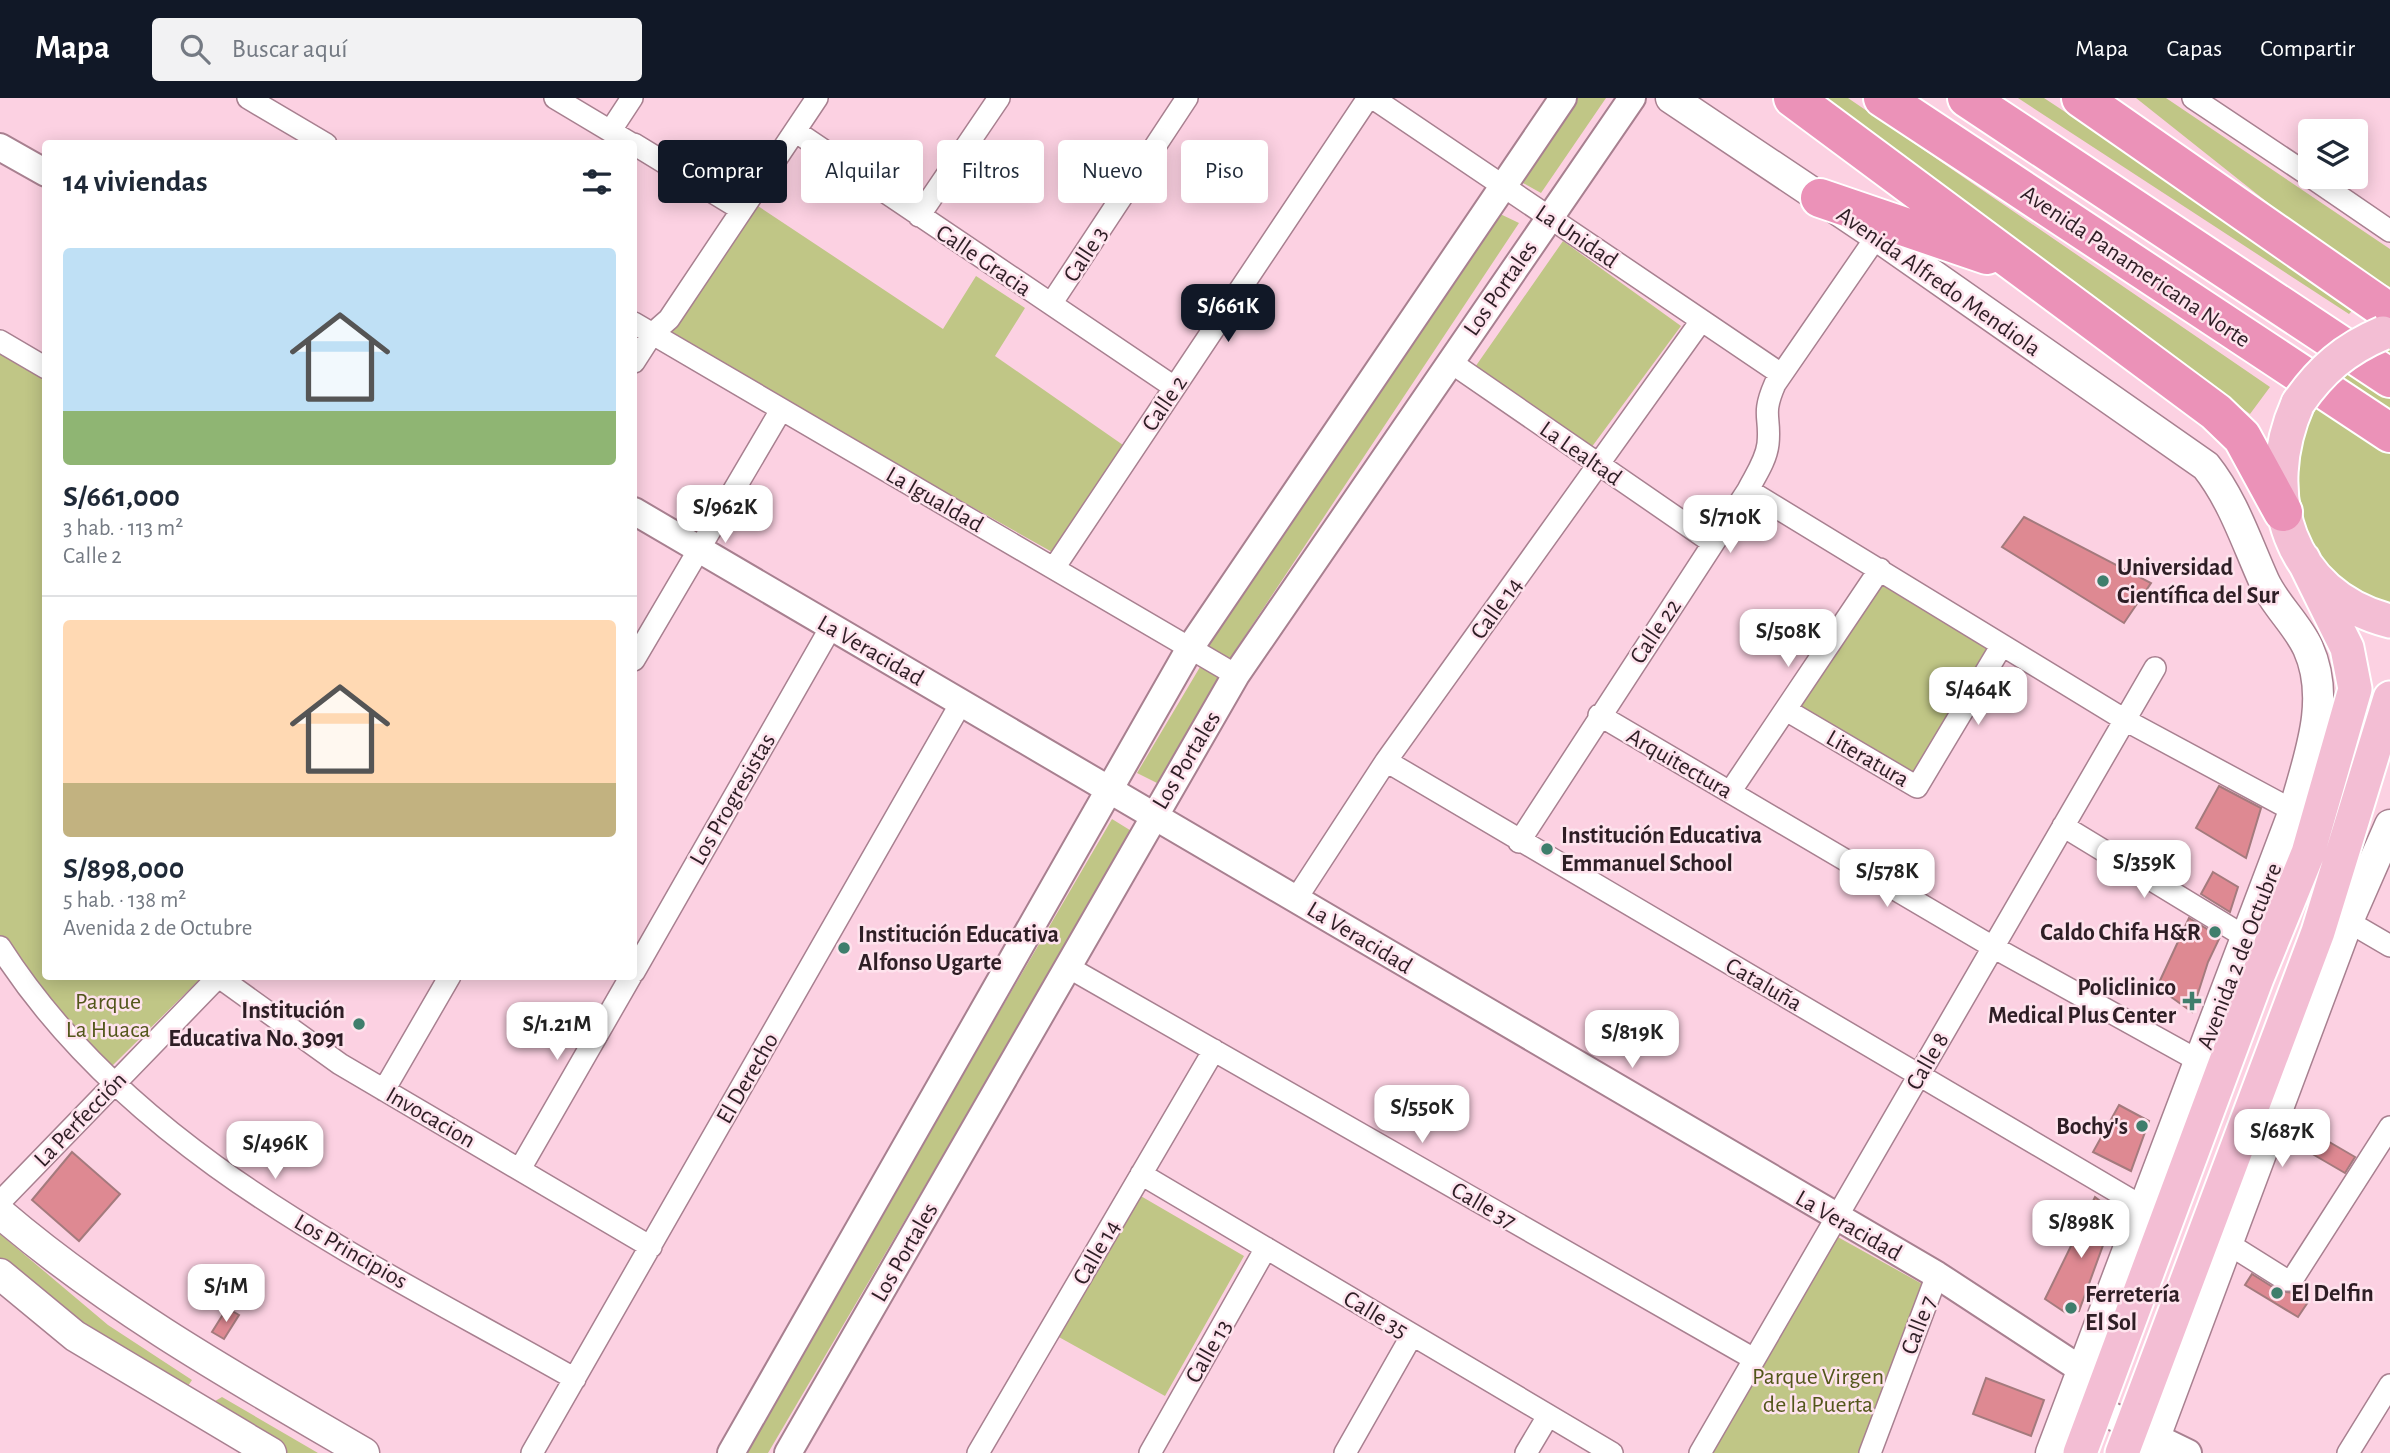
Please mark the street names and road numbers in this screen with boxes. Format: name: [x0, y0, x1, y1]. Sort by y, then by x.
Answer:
street label: Avenida Panamericana Norte: [2017, 181, 2254, 352]
street label: La Unidad: [1531, 201, 1622, 273]
street label: Avenida Alfredo Mendiola: [1832, 202, 2045, 361]
street label: Calle Gracia: [932, 220, 1035, 301]
street label: Calle 3: [1059, 223, 1112, 286]
street label: Los Portales: [1460, 237, 1542, 340]
street label: Calle 2: [1138, 371, 1192, 436]
street label: La Lealtad: [1535, 417, 1626, 491]
street label: La Igualdad: [882, 463, 987, 537]
street label: Calle 14: [1466, 573, 1527, 644]
street label: Calle 22: [1626, 595, 1686, 668]
street label: La Veracidad: [813, 611, 928, 691]
street label: Los Portales: [1148, 707, 1225, 814]
street label: Arquitectura: [1623, 724, 1736, 804]
street label: Literatura: [1822, 726, 1913, 792]
street label: Los Progresistas: [686, 730, 780, 869]
street label: Avenida 2 de Octubre: [2193, 860, 2287, 1053]
street label: La Veracidad: [1303, 897, 1416, 979]
street label: Cataluña: [1721, 954, 1806, 1016]
street label: El Derecho: [712, 1029, 783, 1128]
street label: Calle 8: [1902, 1029, 1954, 1094]
street label: La Perfección: [30, 1068, 132, 1172]
street label: Invocacion: [382, 1083, 479, 1153]
street label: Calle 37: [1447, 1178, 1520, 1234]
street label: La Veracidad: [1791, 1186, 1906, 1266]
street label: Los Portales: [867, 1199, 943, 1306]
street label: Los Principios: [290, 1210, 411, 1294]
street label: Calle 14: [1069, 1216, 1125, 1289]
street label: Calle 35: [1339, 1286, 1412, 1343]
street label: Calle 7: [1897, 1293, 1941, 1358]
street label: Calle 13: [1181, 1316, 1236, 1387]

